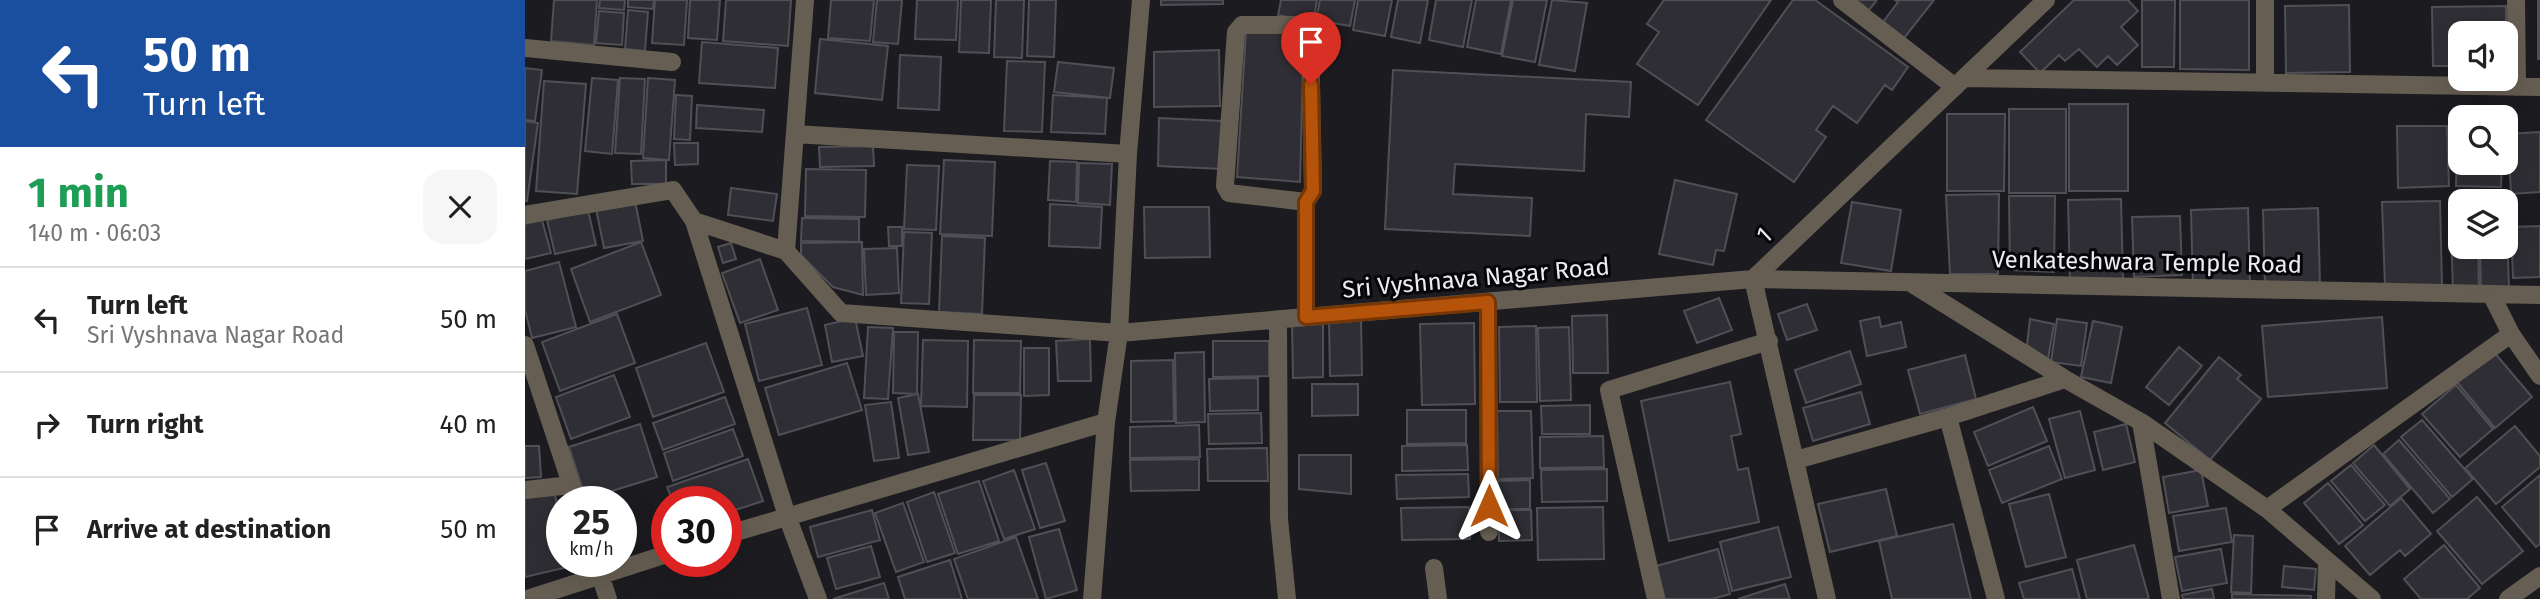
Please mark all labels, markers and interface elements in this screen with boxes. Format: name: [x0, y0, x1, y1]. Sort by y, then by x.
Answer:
pin: [1281, 12.0, 1341, 84]
map controls: [2448, 21, 2518, 259]
button: sound: [2448, 21, 2518, 91]
icon: arrive: [1292, 23, 1330, 61]
text: 50 m: [143, 25, 251, 84]
icon: left: [28, 28, 119, 119]
text: Turn left: [143, 85, 265, 123]
button: search: [2448, 105, 2518, 175]
text: 1 min: [28, 168, 129, 218]
button: close: [423, 170, 497, 244]
button: layers: [2448, 189, 2518, 259]
text: 140 m · 06:03: [28, 219, 161, 247]
street label: 1: [1751, 221, 1777, 249]
street label: Venkateshwara Temple Road: [1992, 245, 2302, 279]
street label: Sri Vyshnava Nagar Road: [1341, 252, 1611, 304]
text: Turn left: [87, 290, 188, 321]
icon: left: [28, 301, 66, 339]
text: 50 m: [440, 304, 497, 335]
text: Sri Vyshnava Nagar Road: [87, 321, 344, 349]
icon: right: [28, 406, 66, 444]
text: Turn right: [87, 409, 204, 440]
text: 40 m: [439, 409, 497, 440]
position arrow: [1452, 469, 1526, 543]
speed limit sign: 30: [651, 486, 742, 577]
text: 25: [573, 501, 610, 543]
icon: arrive: [28, 511, 66, 549]
text: Arrive at destination: [87, 514, 331, 545]
text: 50 m: [440, 514, 497, 545]
text: km/h: [569, 538, 614, 560]

